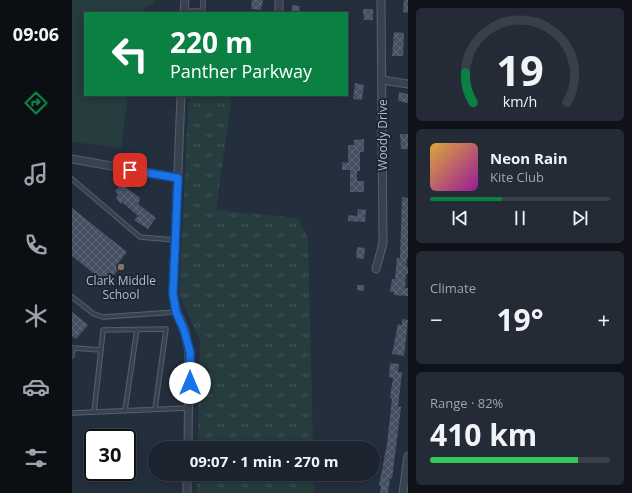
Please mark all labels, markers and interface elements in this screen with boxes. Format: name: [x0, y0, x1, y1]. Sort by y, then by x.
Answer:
text: 09:06: [13, 22, 59, 46]
text: 220 m: [170, 23, 253, 61]
icon: left: [104, 28, 156, 80]
text: 19: [496, 41, 544, 97]
text: Panther Parkway: [170, 59, 312, 83]
icon: directions: [22, 89, 50, 117]
text: km/h: [503, 91, 537, 110]
street label: Woody Drive: [374, 99, 391, 171]
text: Neon Rain: [490, 148, 568, 168]
pin: [113, 153, 147, 187]
icon: arrive: [119, 159, 141, 181]
icon: music: [22, 160, 50, 188]
text: Kite Club: [490, 168, 544, 186]
icon: previous: [449, 207, 471, 229]
icon: pause: [509, 207, 531, 229]
icon: next: [569, 207, 591, 229]
icon: phone: [22, 231, 50, 259]
marker: Clark Middle School: [116, 262, 126, 272]
place label: Clark Middle School: [86, 272, 156, 303]
text: Climate: [430, 279, 476, 297]
text: 19°: [496, 299, 544, 340]
icon: climate: [22, 302, 50, 330]
text: −: [430, 304, 443, 334]
text: +: [597, 304, 610, 334]
position arrow: [169, 362, 211, 404]
icon: car: [22, 373, 50, 401]
text: Range · 82%: [430, 394, 503, 412]
text: 410 km: [430, 414, 537, 455]
speed limit sign: 30: [84, 429, 136, 481]
icon: filters: [22, 444, 50, 472]
text: 09:07 · 1 min · 270 m: [190, 451, 338, 471]

